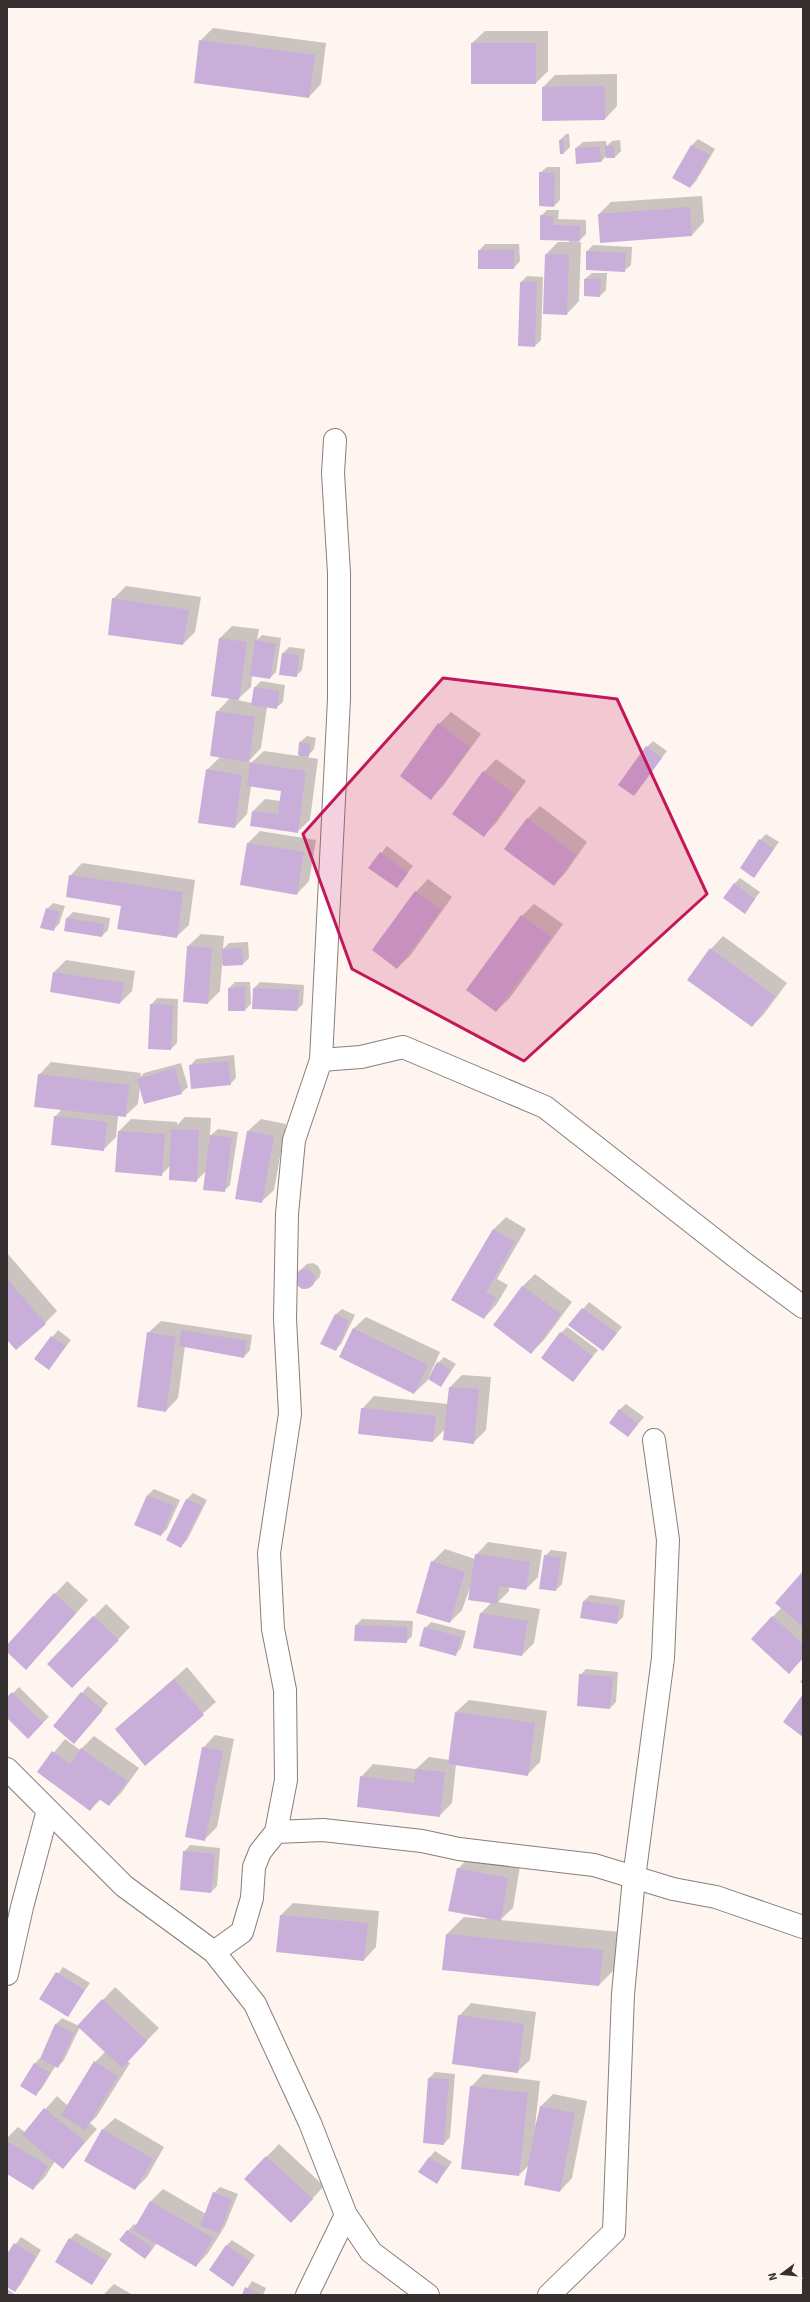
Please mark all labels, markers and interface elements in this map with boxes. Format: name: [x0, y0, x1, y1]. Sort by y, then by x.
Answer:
north arrow: [762, 2254, 802, 2294]
text: N: [766, 2271, 780, 2282]

